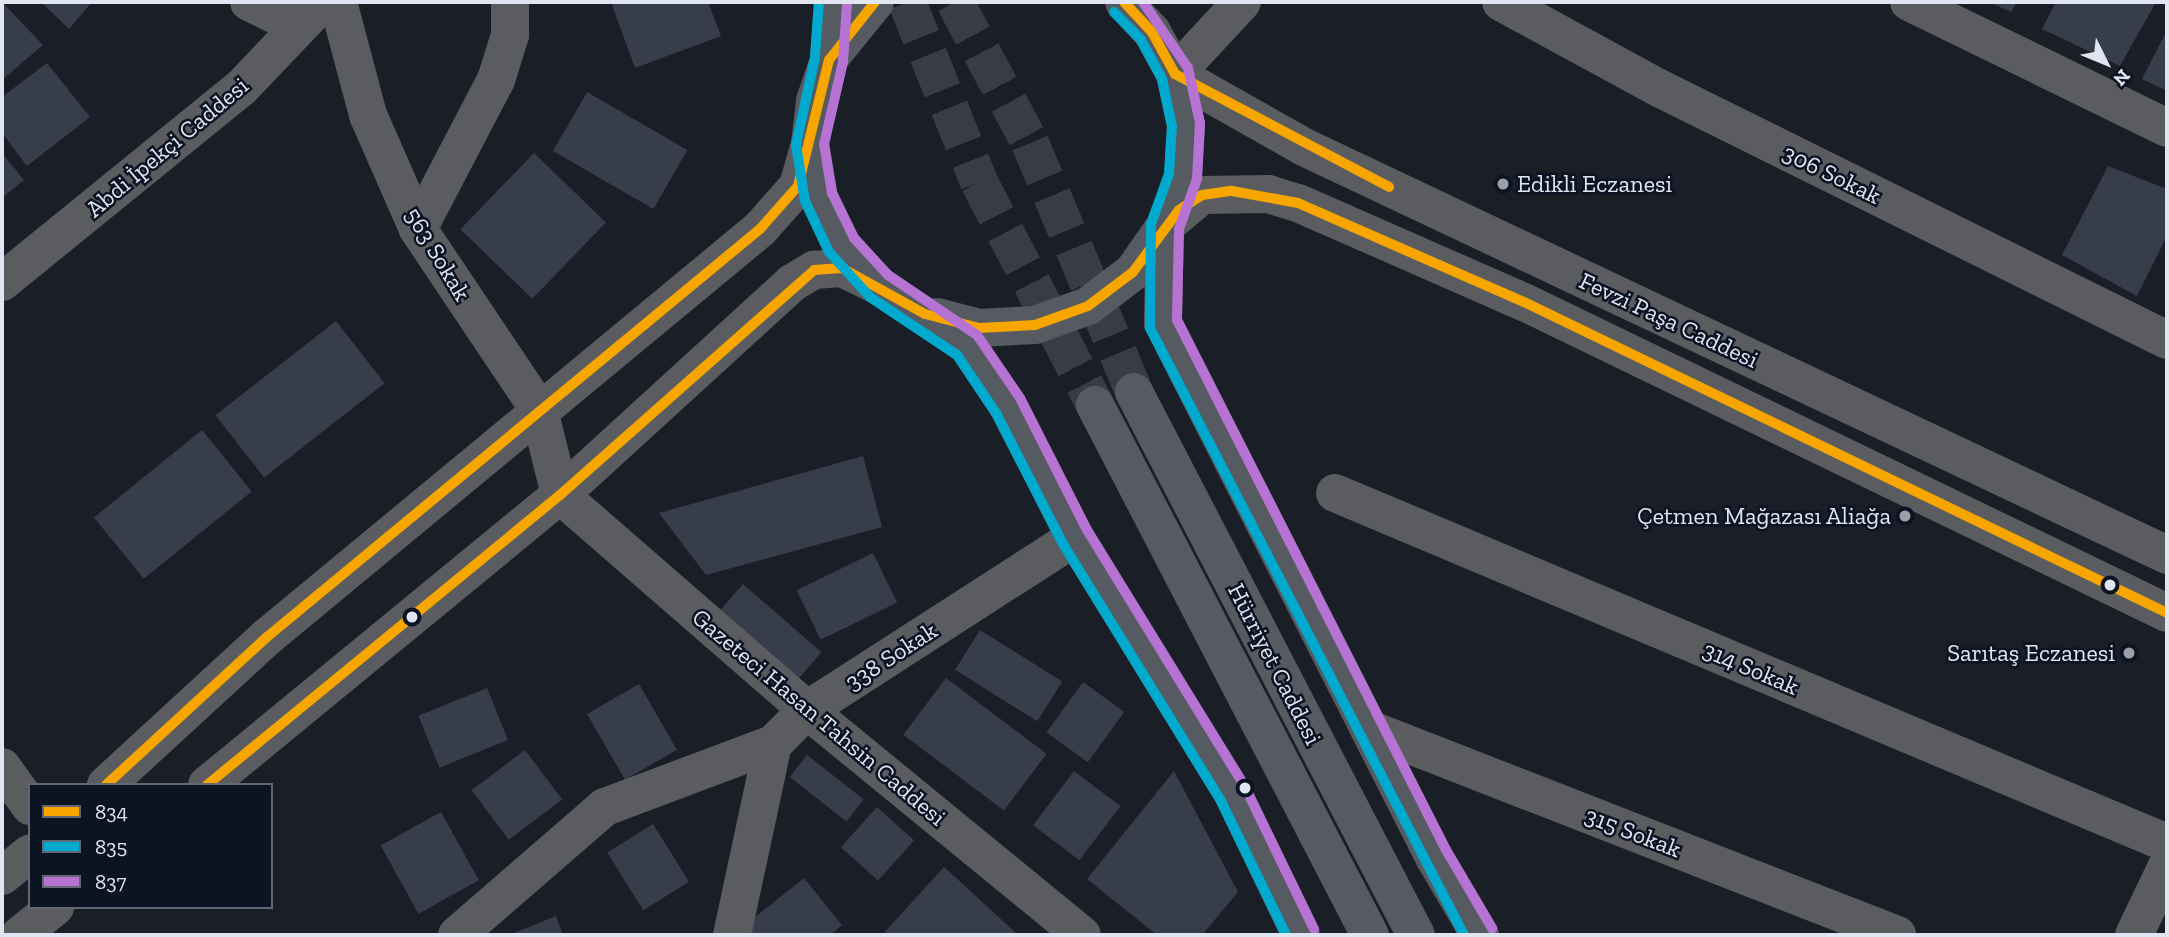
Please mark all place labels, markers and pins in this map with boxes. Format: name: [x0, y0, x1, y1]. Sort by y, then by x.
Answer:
place label: Edikli Eczanesi: [1517, 170, 1672, 198]
marker: Edikli Eczanesi: [1495, 176, 1511, 192]
place label: Çetmen Mağazası Aliağa: [1636, 502, 1891, 530]
marker: Çetmen Mağazası Aliağa: [1897, 508, 1913, 524]
unlabelled marker: [2103, 578, 2117, 592]
unlabelled marker: [405, 610, 419, 624]
place label: Sarıtaş Eczanesi: [1947, 639, 2115, 667]
marker: Sarıtaş Eczanesi: [2121, 645, 2137, 661]
unlabelled marker: [1238, 781, 1252, 795]

